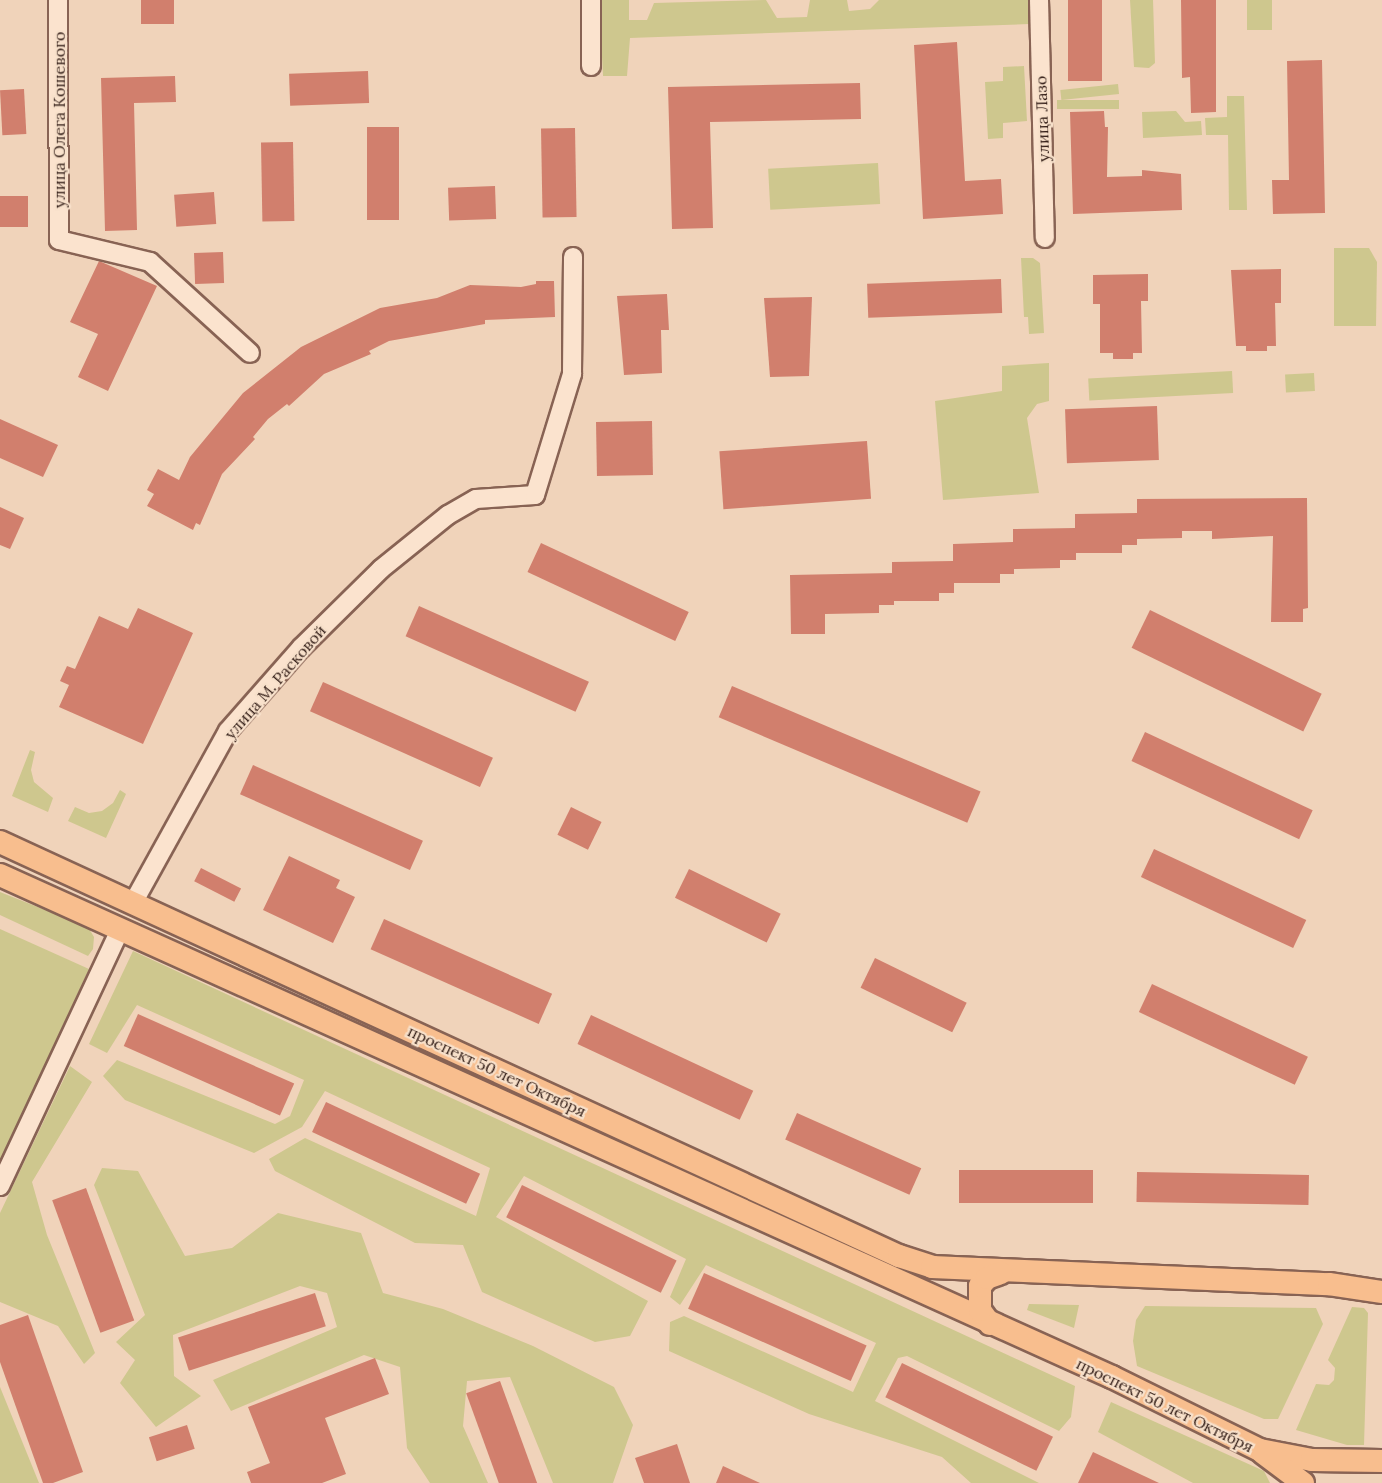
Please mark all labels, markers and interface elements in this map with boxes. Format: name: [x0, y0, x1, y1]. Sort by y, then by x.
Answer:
street label: улица Олега Кошевого: [49, 32, 69, 208]
street label: улица Лазо: [1031, 76, 1053, 162]
street label: улица М. Расковой: [220, 621, 330, 743]
street label: проспект 50 лет Октября: [405, 1021, 589, 1121]
street label: проспект 50 лет Октября: [1073, 1354, 1257, 1456]

